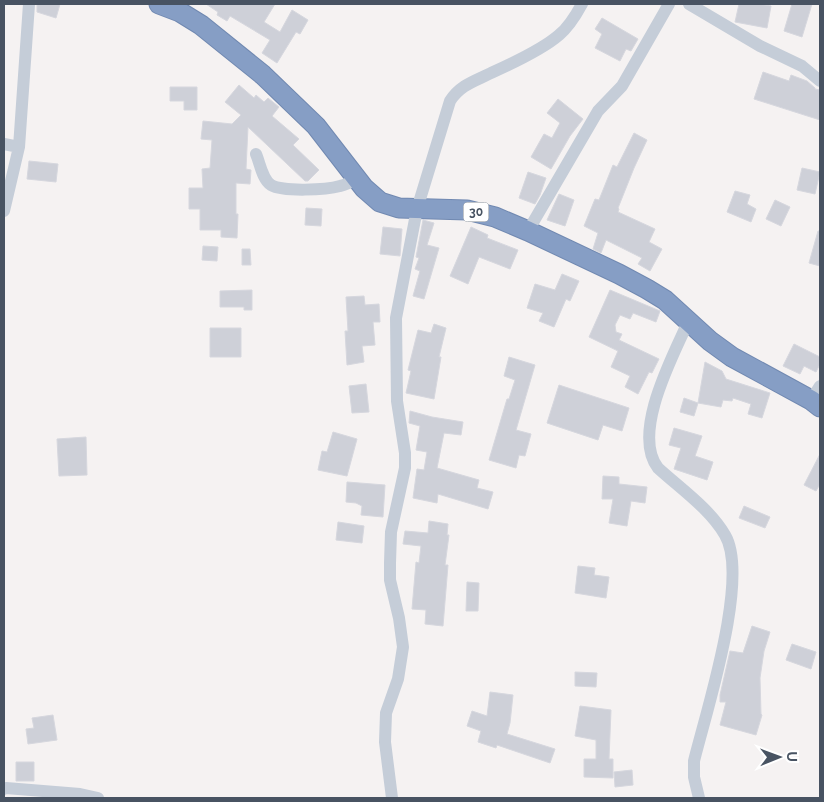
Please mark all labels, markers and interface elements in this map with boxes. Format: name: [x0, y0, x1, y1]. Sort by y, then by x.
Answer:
road number: 30: [464, 202, 488, 222]
north arrow: [754, 732, 804, 782]
text: U: [784, 751, 800, 762]

